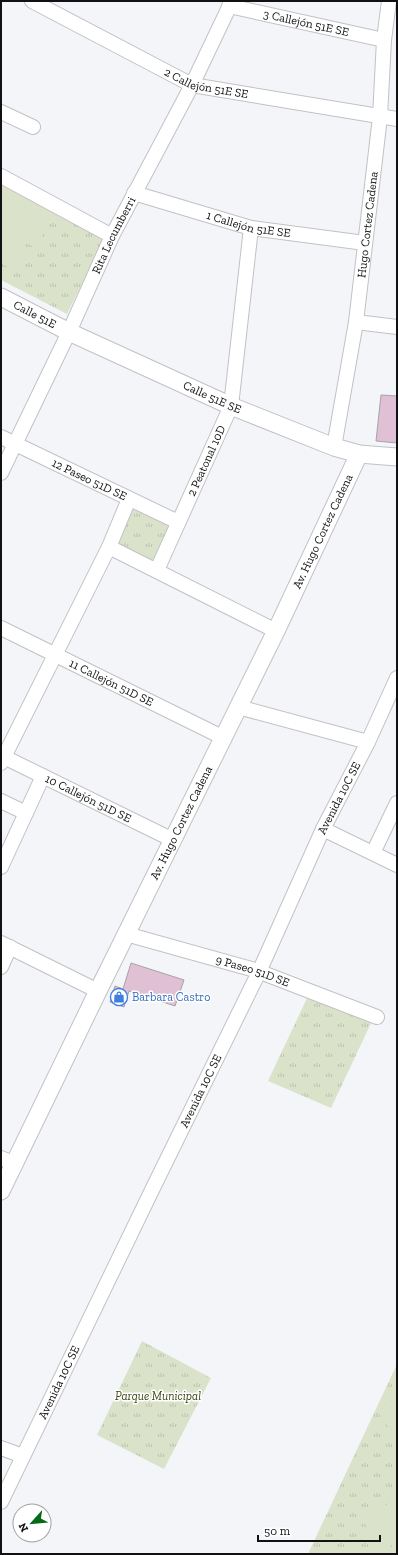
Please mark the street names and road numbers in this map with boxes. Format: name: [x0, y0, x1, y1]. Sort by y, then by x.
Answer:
street label: 3 Callejón 51E SE: [262, 7, 350, 39]
street label: 2 Callejón 51E SE: [162, 65, 249, 101]
street label: Hugo Cortez Cadena: [354, 170, 381, 278]
street label: Rita Lecumberri: [89, 194, 139, 276]
street label: 1 Callejón 51E SE: [205, 208, 291, 240]
street label: Calle 51E: [11, 298, 59, 331]
street label: Calle 51E SE: [181, 378, 243, 416]
street label: 2 Peatonal 10D: [184, 423, 228, 498]
street label: 12 Paseo 51D SE: [50, 455, 129, 503]
street label: Av. Hugo Cortez Cadena: [290, 472, 356, 591]
street label: 11 Callejón 51D SE: [67, 656, 156, 709]
street label: Avenida 10C SE: [315, 759, 364, 836]
street label: Av. Hugo Cortez Cadena: [147, 763, 215, 882]
street label: 10 Callejón 51D SE: [43, 771, 134, 825]
street label: 9 Paseo 51D SE: [214, 952, 292, 990]
street label: Avenida 10C SE: [177, 1052, 224, 1130]
street label: Avenida 10C SE: [35, 1343, 83, 1421]

